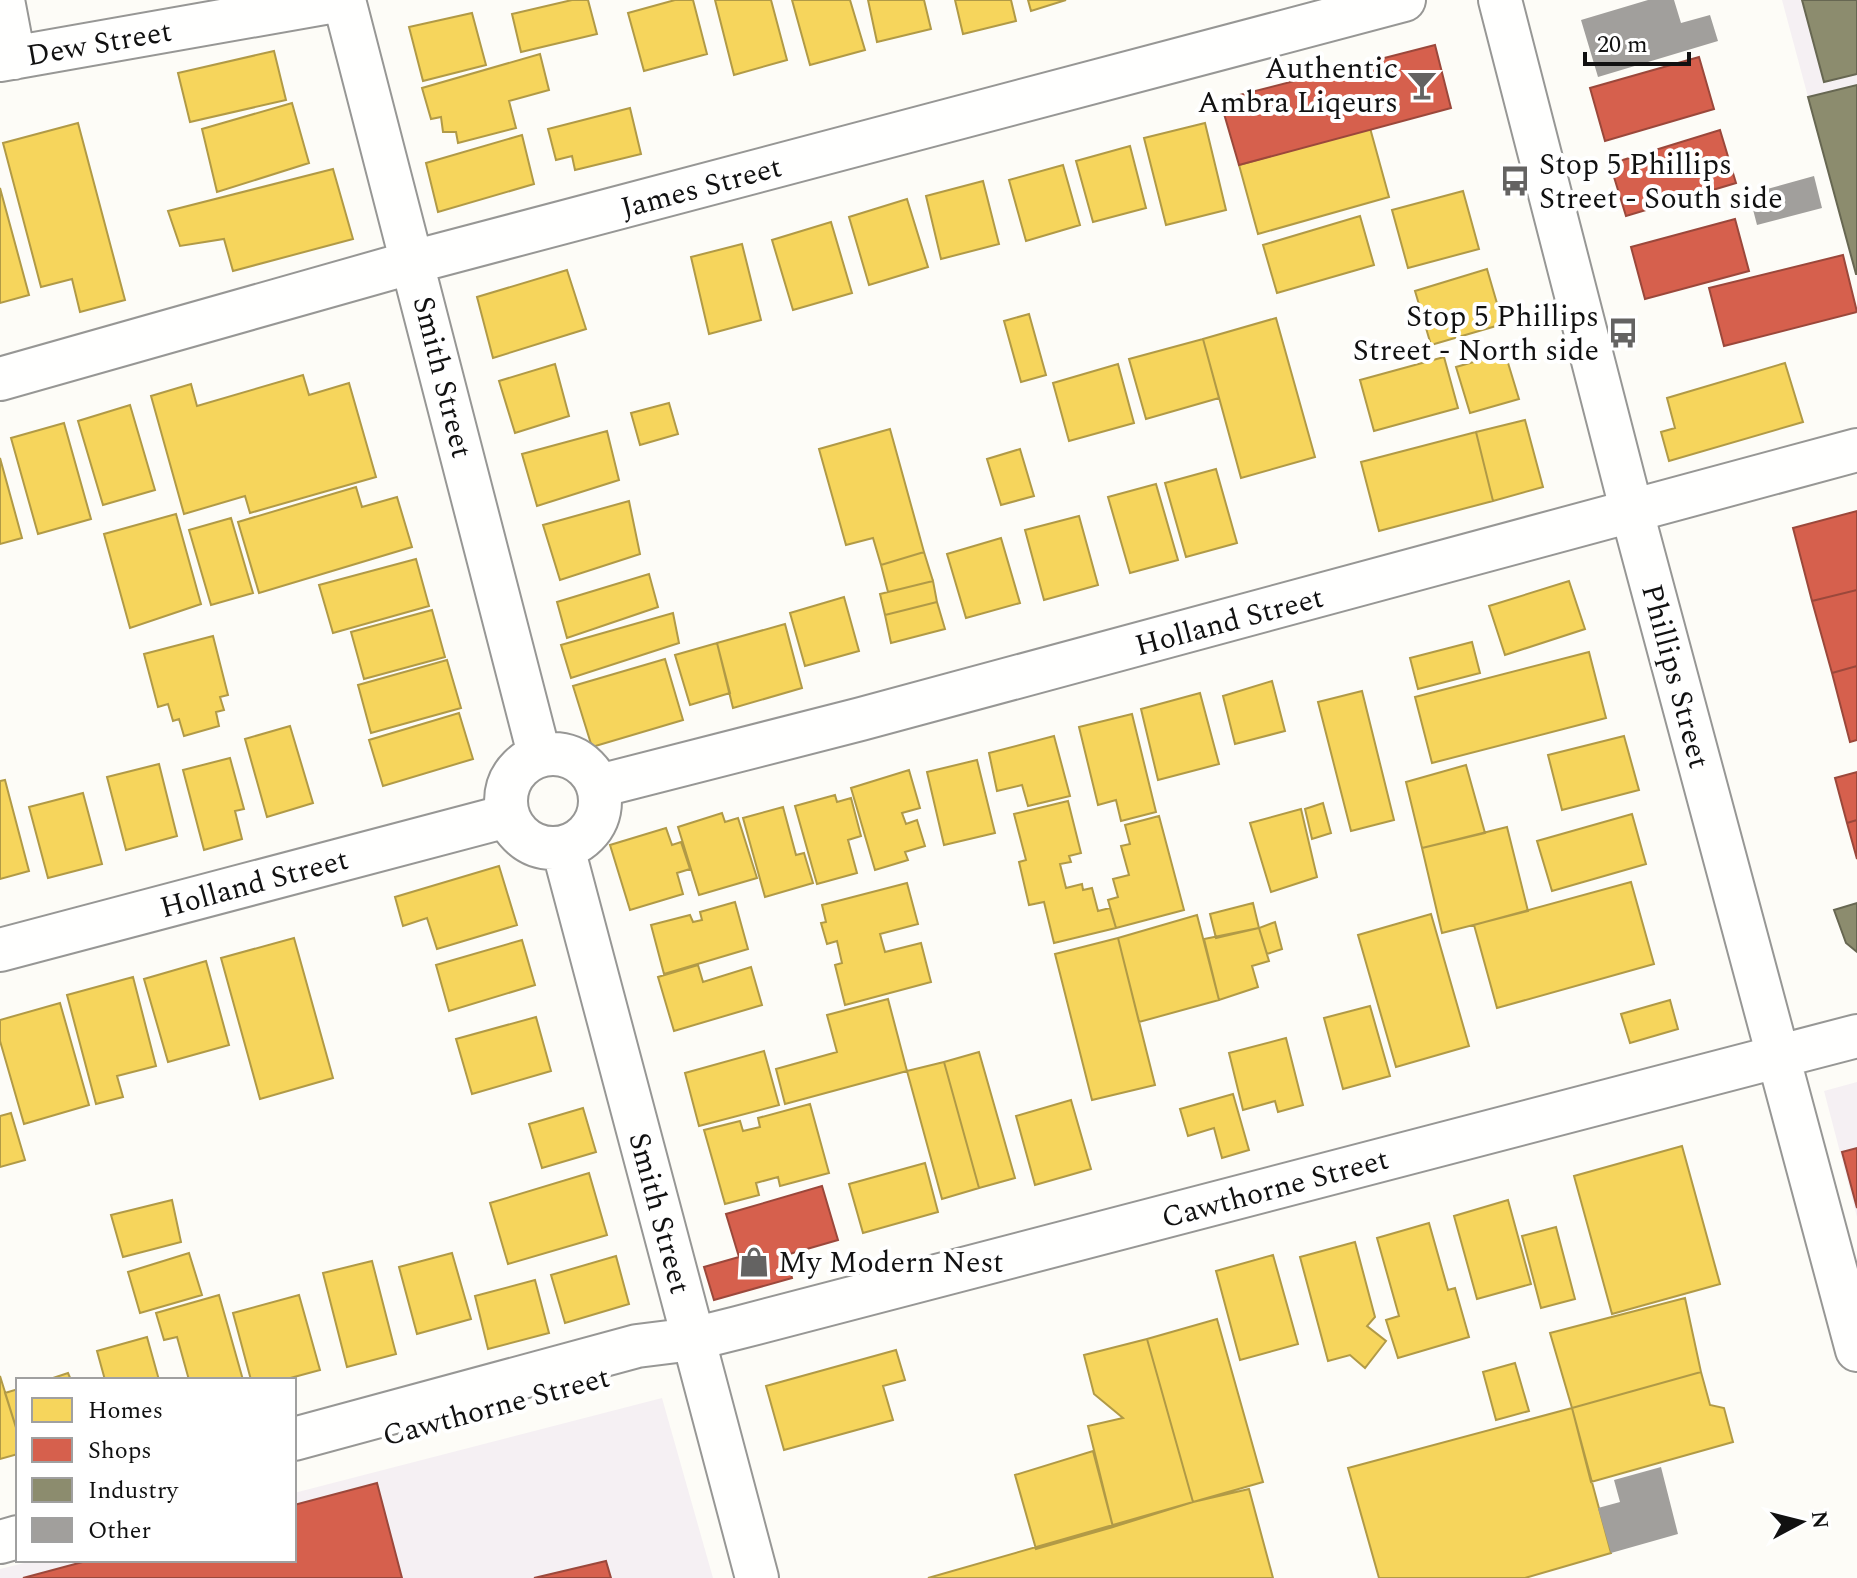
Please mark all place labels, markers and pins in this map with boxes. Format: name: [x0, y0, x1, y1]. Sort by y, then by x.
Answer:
place label: Authentic Ambra Liqeurs: [1198, 46, 1398, 126]
bar icon: Authentic Ambra Liqeurs: [1405, 68, 1439, 102]
place label: Stop 5 Phillips Street - South side: [1539, 142, 1783, 222]
bus stop icon: Stop 5 Phillips Street - South side: [1498, 164, 1532, 198]
place label: Stop 5 Phillips Street - North side: [1353, 294, 1599, 374]
bus stop icon: Stop 5 Phillips Street - North side: [1606, 316, 1640, 350]
place label: My Modern Nest: [778, 1240, 1004, 1286]
shop icon: My Modern Nest: [737, 1245, 771, 1279]

